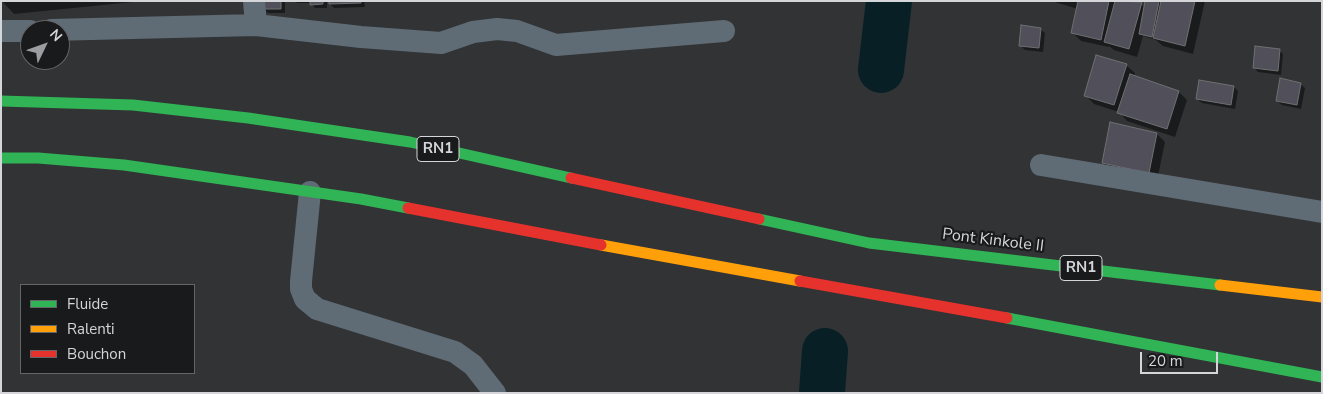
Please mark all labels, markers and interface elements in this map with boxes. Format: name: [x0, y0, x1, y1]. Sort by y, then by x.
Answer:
north arrow: [20, 20, 70, 70]
text: N: [45, 25, 66, 46]
road number: RN1: [417, 136, 459, 162]
street label: Pont Kinkole II: [941, 225, 1045, 257]
road number: RN1: [1060, 256, 1102, 280]
legend: [20, 284, 195, 374]
text: Fluide: [67, 294, 108, 314]
text: Ralenti: [67, 319, 115, 339]
scale bar: [1143, 342, 1220, 374]
text: Bouchon: [67, 344, 126, 364]
text: 20 m: [1148, 351, 1183, 371]

